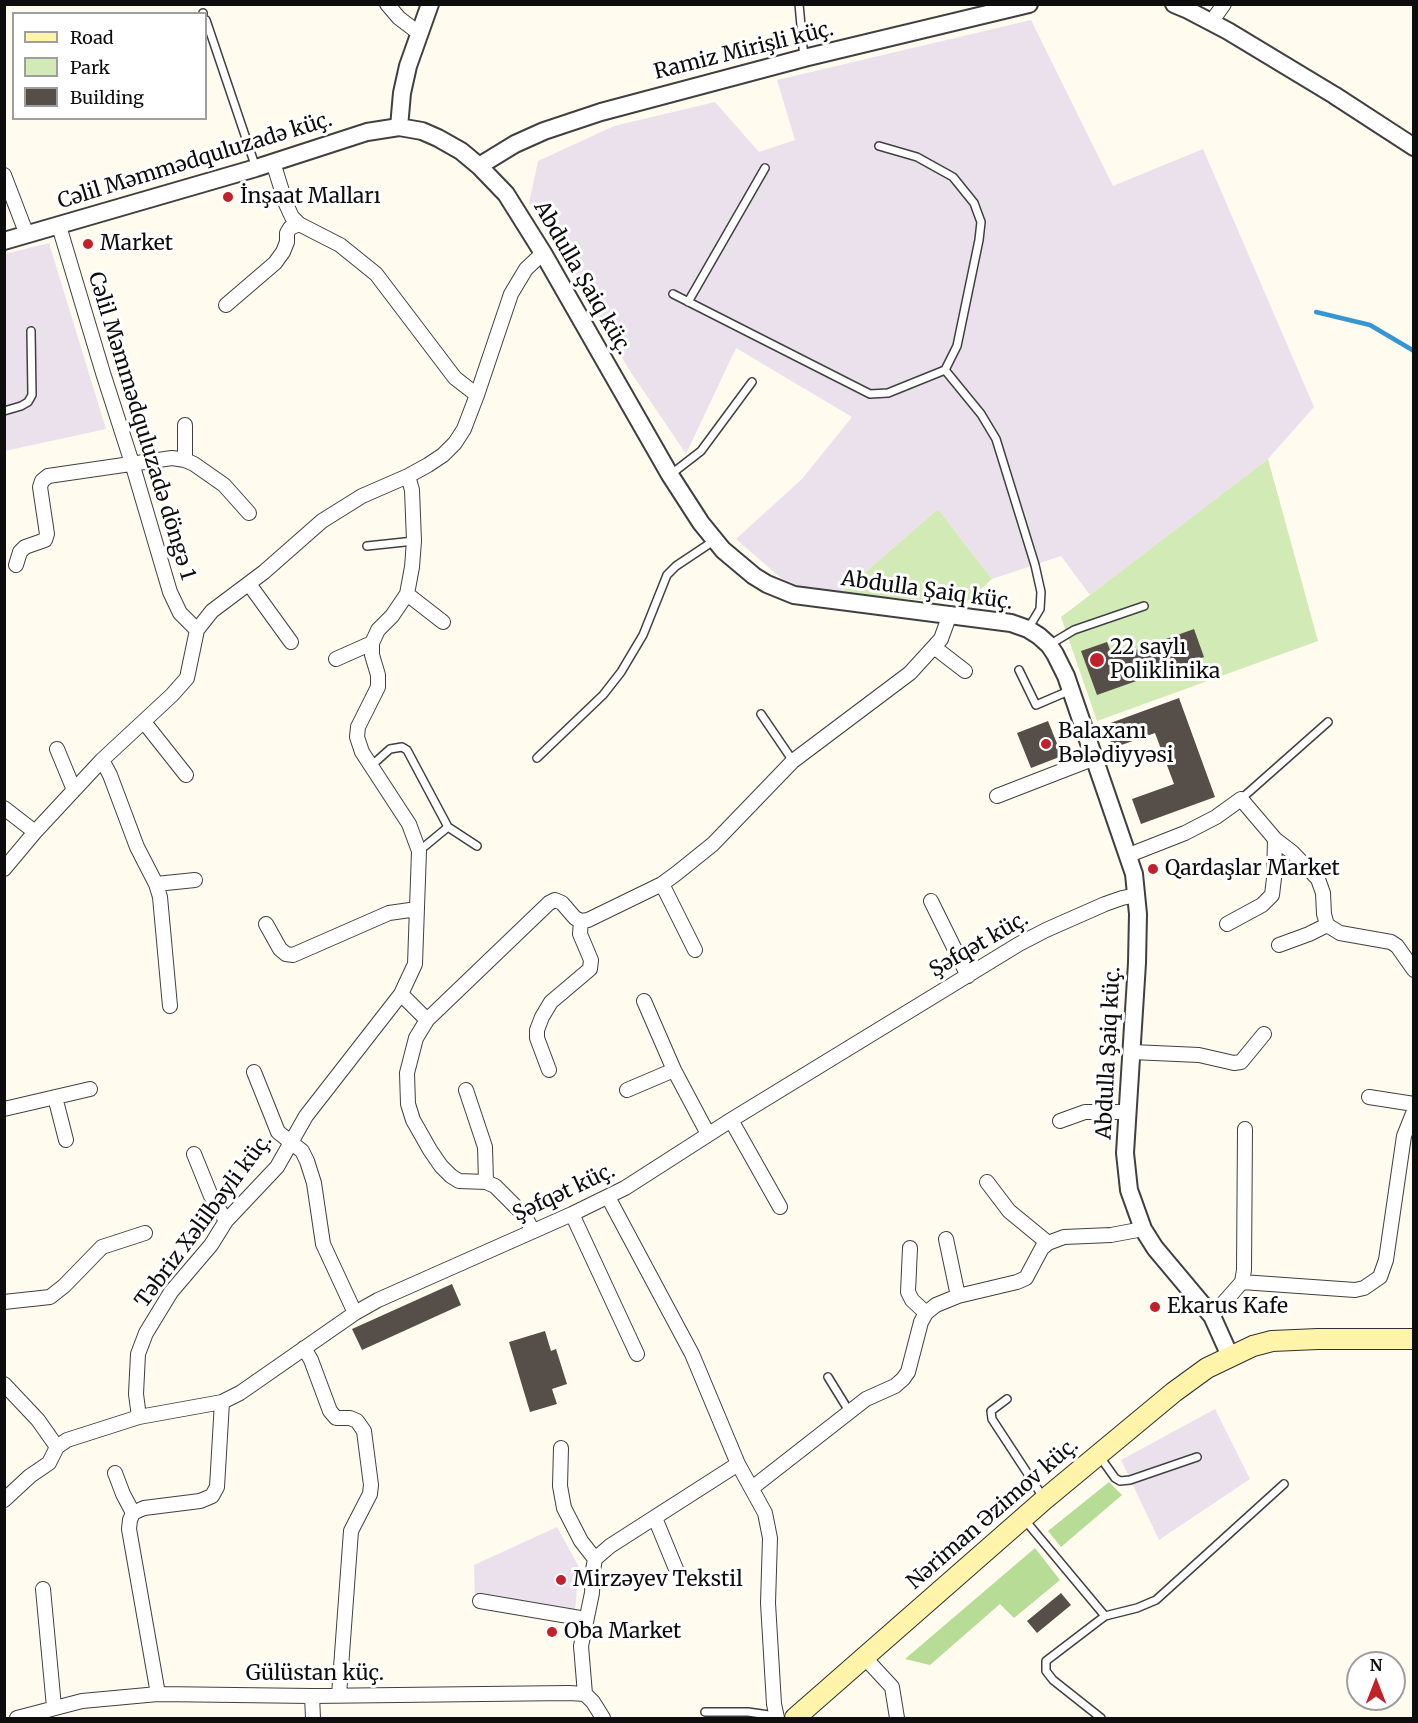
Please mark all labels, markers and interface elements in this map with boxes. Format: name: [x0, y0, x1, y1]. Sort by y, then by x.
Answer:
legend: [12, 12, 207, 120]
street label: Ramiz Mirişli küç.: [652, 16, 836, 86]
text: Road: [70, 26, 114, 49]
text: Park: [70, 56, 110, 79]
text: Building: [70, 86, 144, 109]
street label: Cəlil Məmmədquluzadə küç.: [55, 107, 335, 215]
place label: İnşaat Malları: [240, 184, 381, 210]
marker: İnşaat Malları: [221, 190, 235, 204]
street label: Abdulla Şaiq küç.: [528, 197, 636, 359]
place label: Market: [100, 231, 173, 257]
marker: Market: [81, 237, 95, 251]
street label: Cəlil Məmmədquluzadə döngə 1: [82, 269, 200, 583]
street label: Abdulla Şaiq küç.: [840, 566, 1014, 616]
place label: 22 saylı Poliklinika: [1110, 635, 1220, 685]
marker: 22 saylı Poliklinika: [1088, 651, 1106, 669]
place label: Balaxanı Bələdiyyəsi: [1058, 719, 1173, 769]
marker: Balaxanı Bələdiyyəsi: [1039, 737, 1053, 751]
place label: Qardaşlar Market: [1165, 856, 1340, 882]
marker: Qardaşlar Market: [1146, 862, 1160, 876]
street label: Şəfqət küç.: [925, 907, 1033, 983]
street label: Abdulla Şaiq küç.: [1092, 966, 1126, 1140]
street label: Təbriz Xəlilbəyli küç.: [130, 1129, 278, 1313]
street label: Şəfqət küç.: [509, 1158, 619, 1228]
place label: Ekarus Kafe: [1167, 1294, 1288, 1320]
marker: Ekarus Kafe: [1148, 1300, 1162, 1314]
street label: Nəriman Əzimov küç.: [902, 1433, 1084, 1595]
place label: Mirzəyev Tekstil: [573, 1567, 743, 1593]
marker: Mirzəyev Tekstil: [554, 1573, 568, 1587]
place label: Oba Market: [564, 1619, 681, 1645]
marker: Oba Market: [545, 1625, 559, 1639]
north arrow: [1346, 1651, 1406, 1711]
text: N: [1370, 1655, 1382, 1675]
street label: Gülüstan küç.: [246, 1661, 384, 1687]

